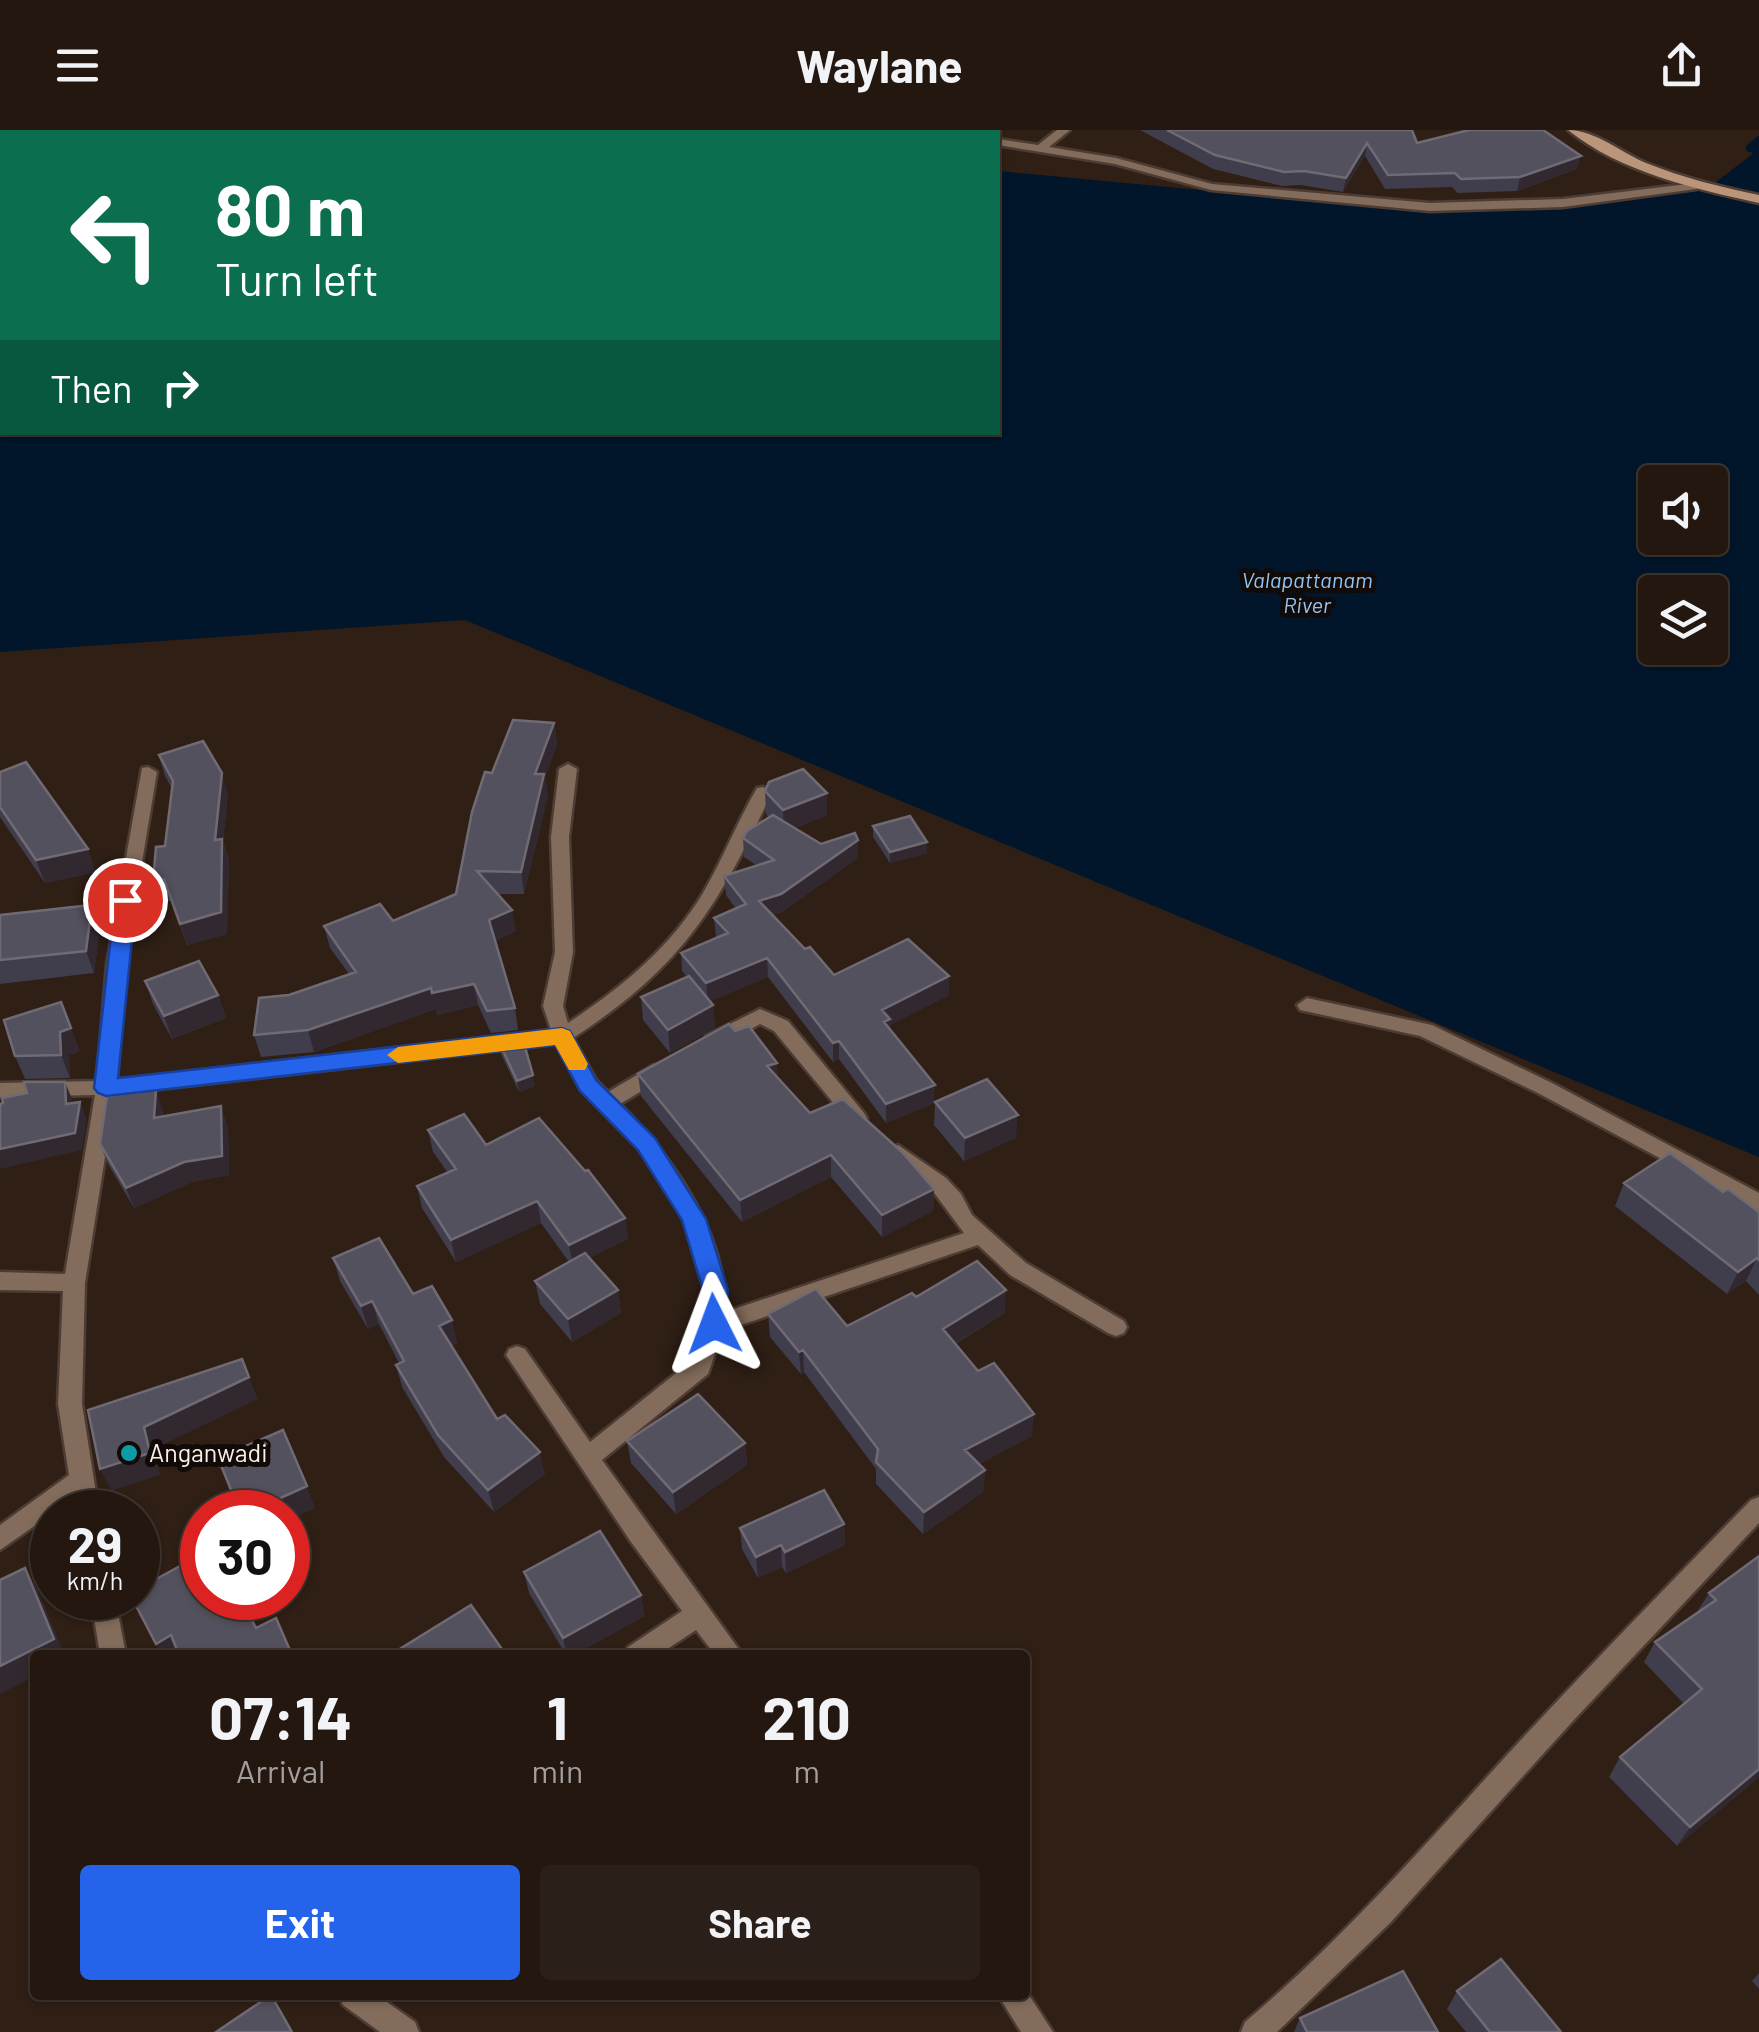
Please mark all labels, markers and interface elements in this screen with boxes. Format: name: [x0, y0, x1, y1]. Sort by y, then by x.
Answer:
icon: menu: [50, 38, 105, 93]
text: Waylane: [796, 38, 963, 92]
icon: share: [1654, 38, 1709, 93]
text: 80 m: [215, 166, 365, 250]
icon: left: [50, 170, 180, 300]
text: Turn left: [215, 251, 379, 305]
icon: right: [153, 360, 208, 415]
text: Then: [50, 365, 133, 411]
map controls: [1638, 465, 1728, 665]
button: sound: [1638, 465, 1728, 555]
water label: Valapattanam River: [1241, 566, 1373, 617]
button: layers: [1638, 575, 1728, 665]
pin: [83, 858, 168, 943]
icon: arrive: [98, 873, 153, 928]
position arrow: [662, 1272, 766, 1376]
place label: Anganwadi: [149, 1437, 268, 1467]
marker: Anganwadi: [118, 1442, 140, 1464]
speed limit sign: 30: [180, 1490, 310, 1620]
text: 29: [68, 1513, 122, 1573]
text: km/h: [67, 1565, 123, 1595]
text: 07:14: [209, 1680, 352, 1752]
text: 1: [547, 1680, 568, 1752]
text: 210: [762, 1680, 851, 1752]
text: Arrival: [236, 1751, 325, 1789]
text: min: [531, 1751, 583, 1789]
text: m: [793, 1751, 820, 1789]
button: Exit: [80, 1865, 520, 1980]
button: Share: [540, 1865, 980, 1980]

